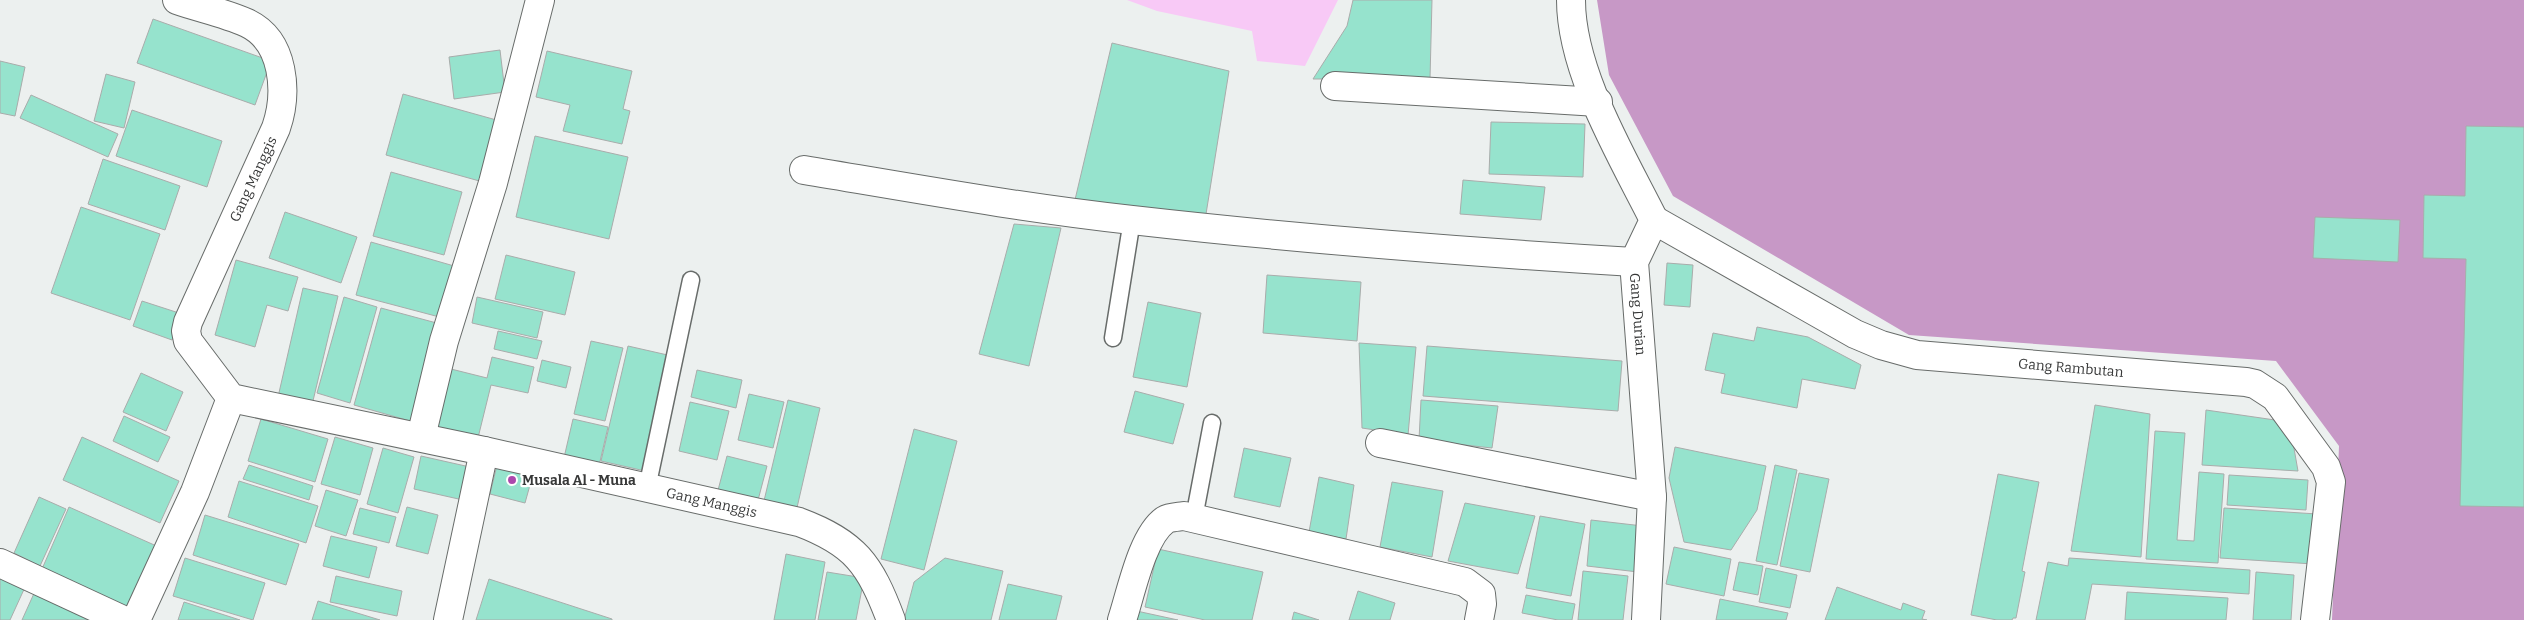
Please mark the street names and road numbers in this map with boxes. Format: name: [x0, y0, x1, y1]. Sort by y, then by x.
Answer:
street label: Gang Manggis: [226, 134, 281, 225]
street label: Gang Durian: [1626, 272, 1649, 356]
street label: Gang Rambutan: [2017, 355, 2124, 381]
street label: Gang Manggis: [664, 484, 759, 521]

